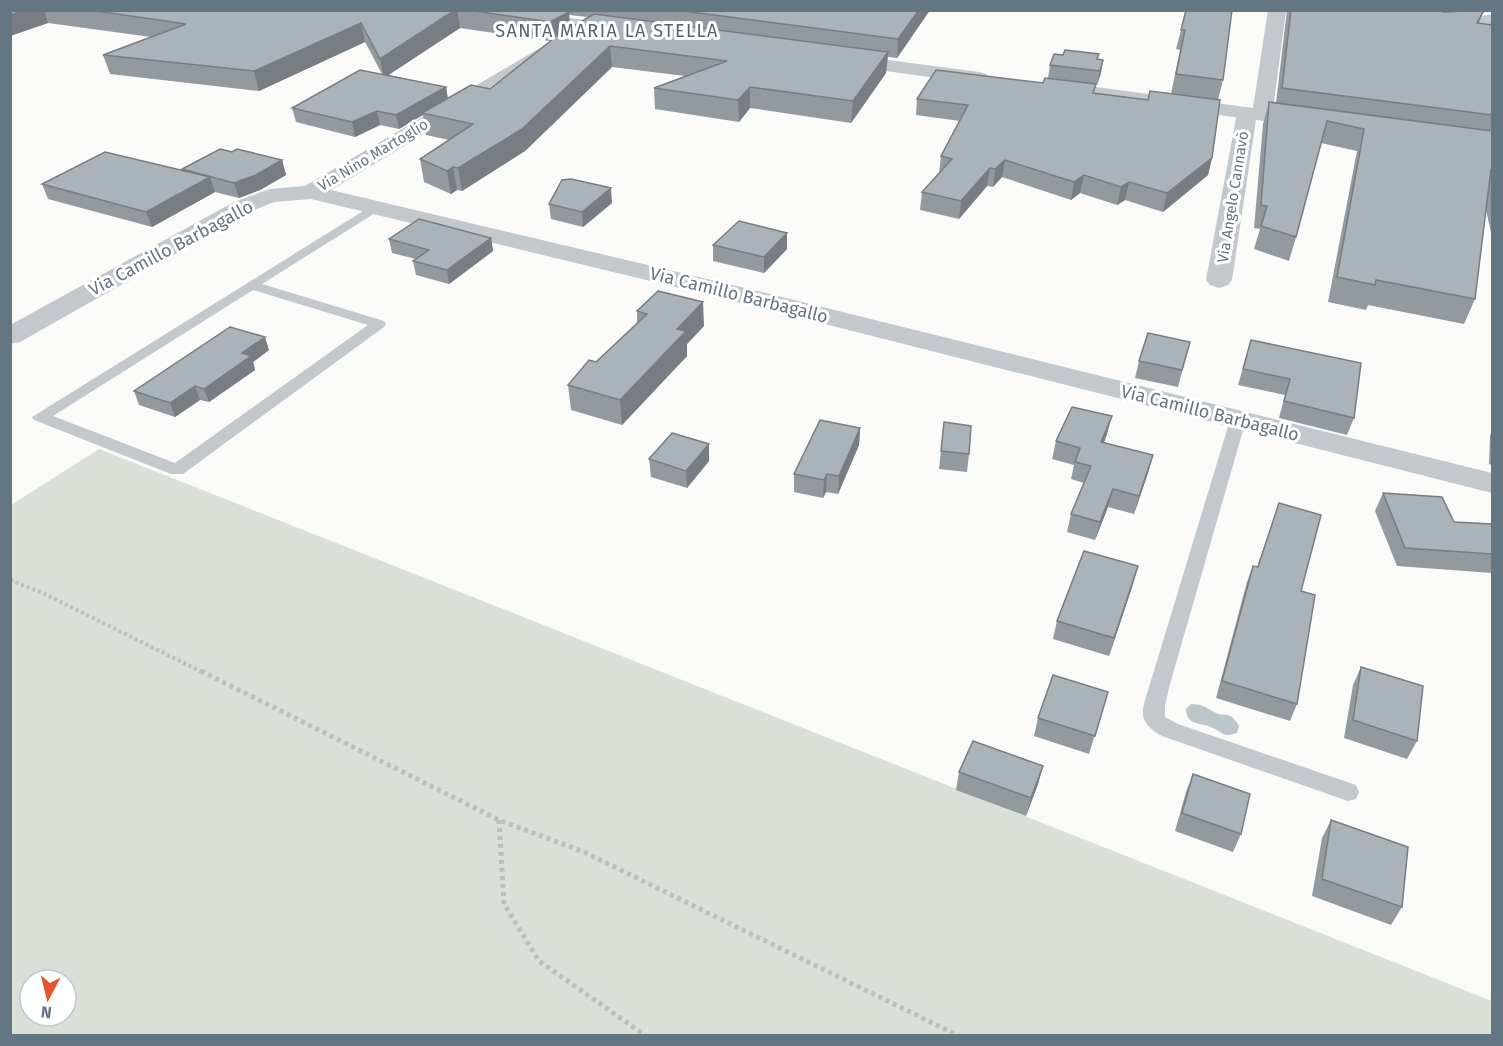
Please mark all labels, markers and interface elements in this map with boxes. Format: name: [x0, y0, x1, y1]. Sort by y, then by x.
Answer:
district label: SANTA MARIA LA STELLA: [495, 20, 719, 42]
street label: Via Nino Martoglio: [315, 115, 431, 195]
street label: Via Angelo Cannavò: [1214, 130, 1252, 264]
street label: Via Camillo Barbagallo: [85, 195, 257, 301]
street label: Via Camillo Barbagallo: [648, 262, 830, 328]
street label: Via Camillo Barbagallo: [1119, 380, 1301, 446]
north arrow: [18, 968, 78, 1028]
text: N: [40, 1002, 53, 1022]

